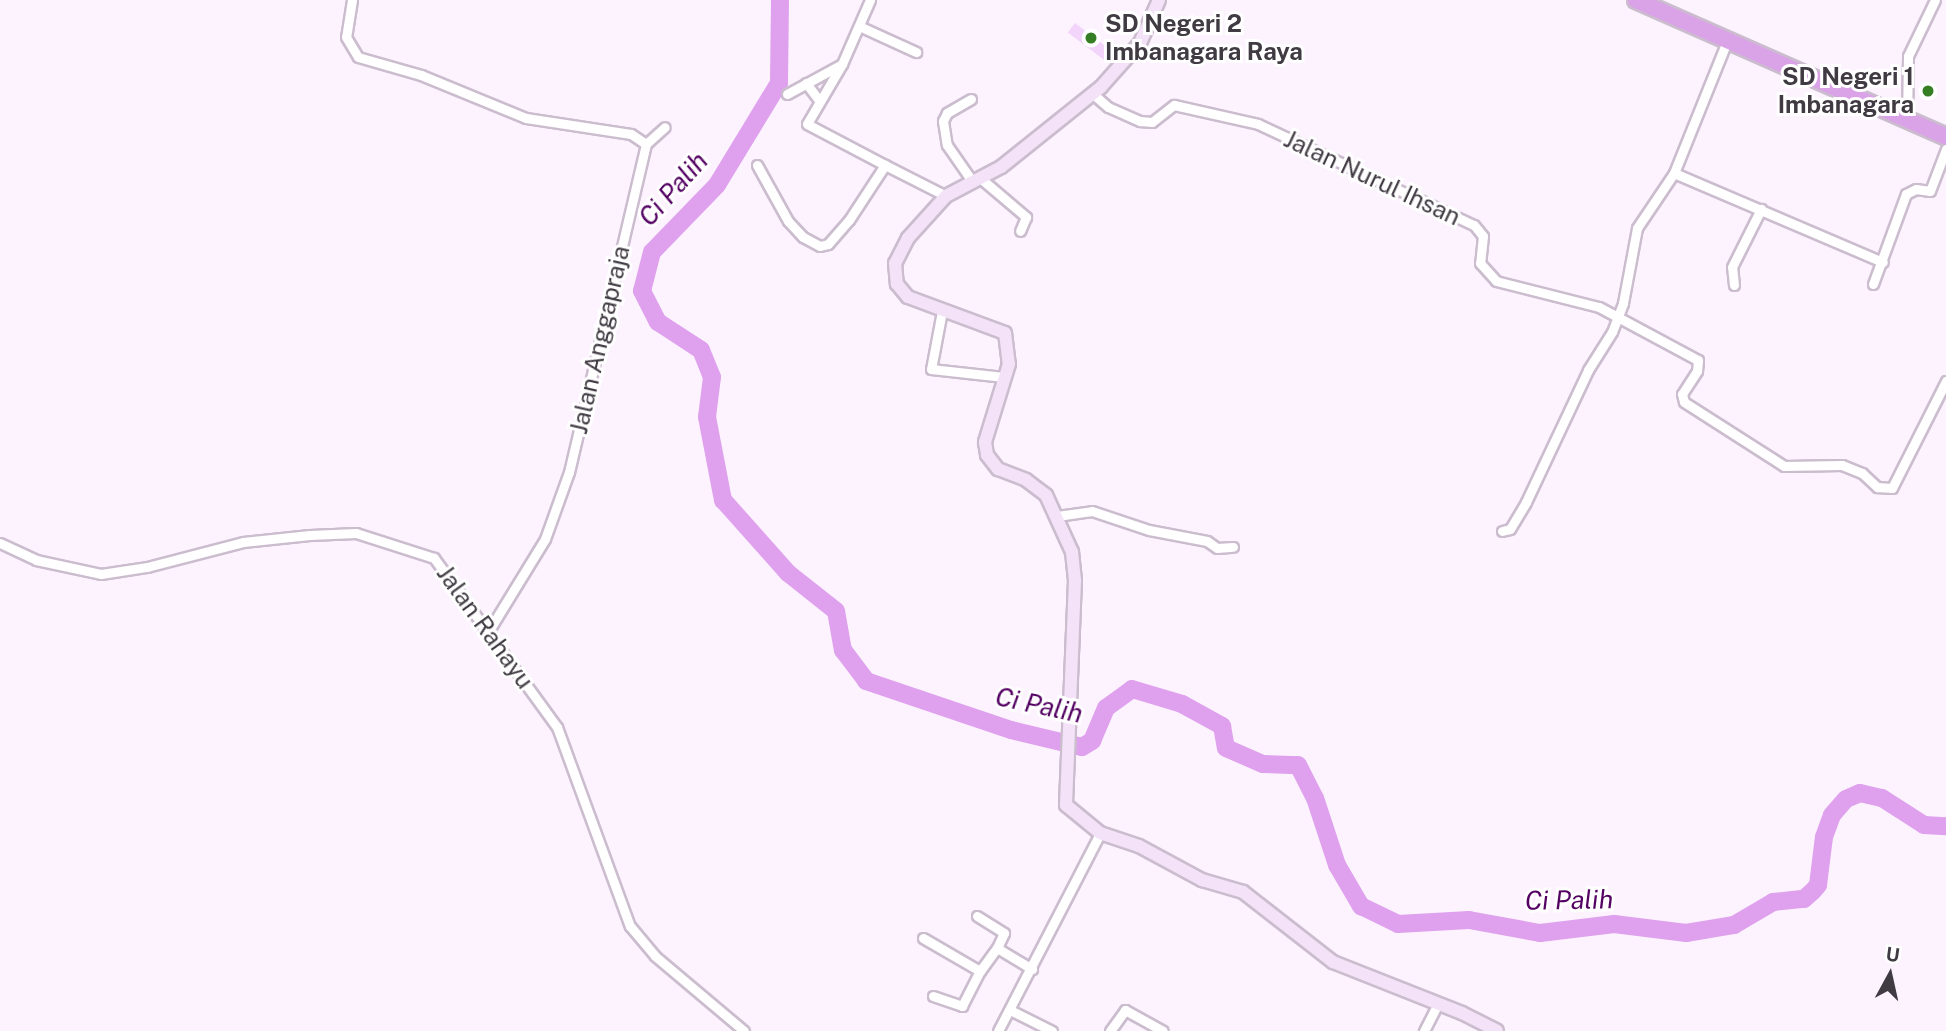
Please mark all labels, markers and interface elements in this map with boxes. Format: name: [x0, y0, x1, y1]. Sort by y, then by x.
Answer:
place label: SD Negeri 2 Imbanagara Raya: [1105, 10, 1303, 66]
marker: SD Negeri 2 Imbanagara Raya: [1083, 30, 1099, 46]
place label: SD Negeri 1 Imbanagara: [1778, 63, 1914, 119]
marker: SD Negeri 1 Imbanagara: [1920, 83, 1936, 99]
street label: Jalan Nurul Ihsan: [1279, 125, 1465, 231]
water label: Ci Palih: [632, 146, 714, 232]
street label: Jalan Anggapraja: [564, 243, 636, 437]
street label: Jalan Rahayu: [431, 560, 539, 694]
water label: Ci Palih: [993, 681, 1085, 729]
water label: Ci Palih: [1525, 884, 1613, 916]
north arrow: [1855, 940, 1925, 1010]
text: U: [1885, 942, 1901, 966]

